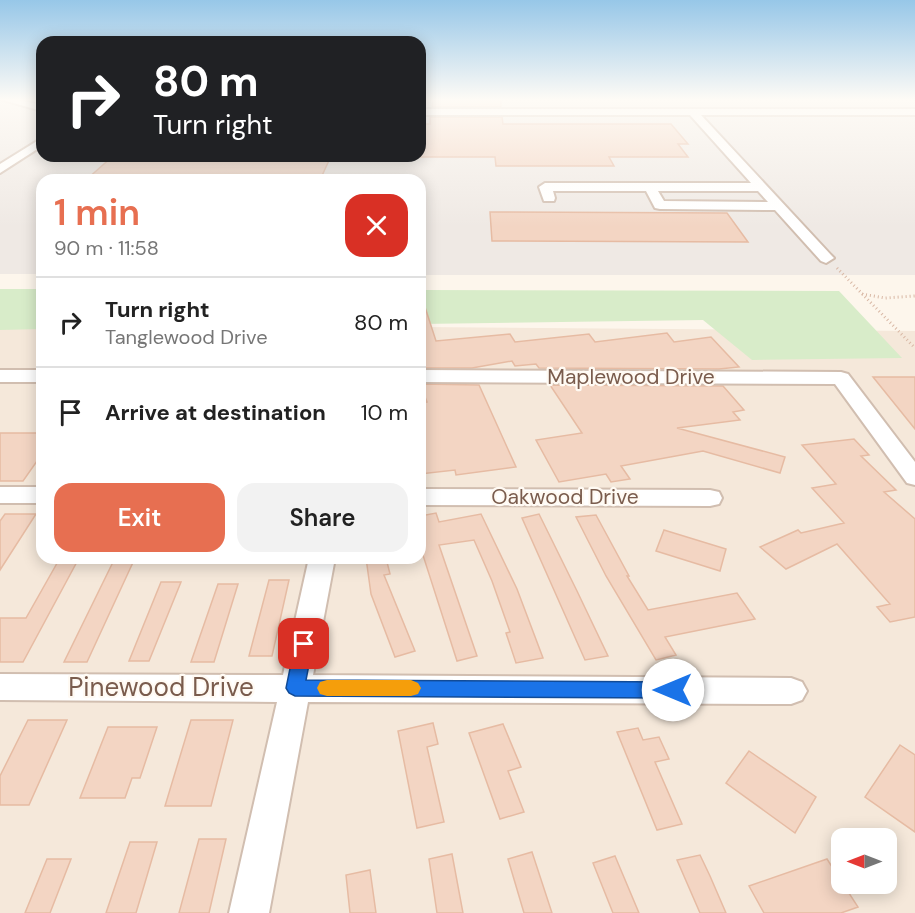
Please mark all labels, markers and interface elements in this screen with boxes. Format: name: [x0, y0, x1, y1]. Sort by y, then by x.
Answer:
text: 80 m: [153, 54, 259, 109]
icon: right: [54, 60, 132, 138]
text: Turn right: [153, 107, 273, 142]
text: 1 min: [54, 189, 140, 236]
button: close: [345, 194, 408, 257]
text: 90 m · 11:58: [54, 235, 159, 261]
text: Turn right: [105, 295, 210, 324]
icon: right: [54, 306, 87, 339]
text: 80 m: [354, 308, 408, 337]
text: Tanglewood Drive: [105, 324, 268, 350]
street label: Maplewood Drive: [547, 363, 715, 391]
icon: arrive: [54, 396, 87, 429]
text: Arrive at destination: [105, 398, 326, 427]
text: 10 m: [361, 398, 408, 427]
button: Exit: [54, 483, 225, 552]
button: Share: [237, 483, 408, 552]
street label: Oakwood Drive: [491, 483, 639, 511]
pin: [278, 618, 329, 669]
icon: arrive: [287, 627, 320, 660]
position arrow: [641, 658, 705, 722]
street label: Pinewood Drive: [68, 670, 254, 704]
north arrow: [831, 828, 897, 894]
map controls: [831, 828, 897, 894]

